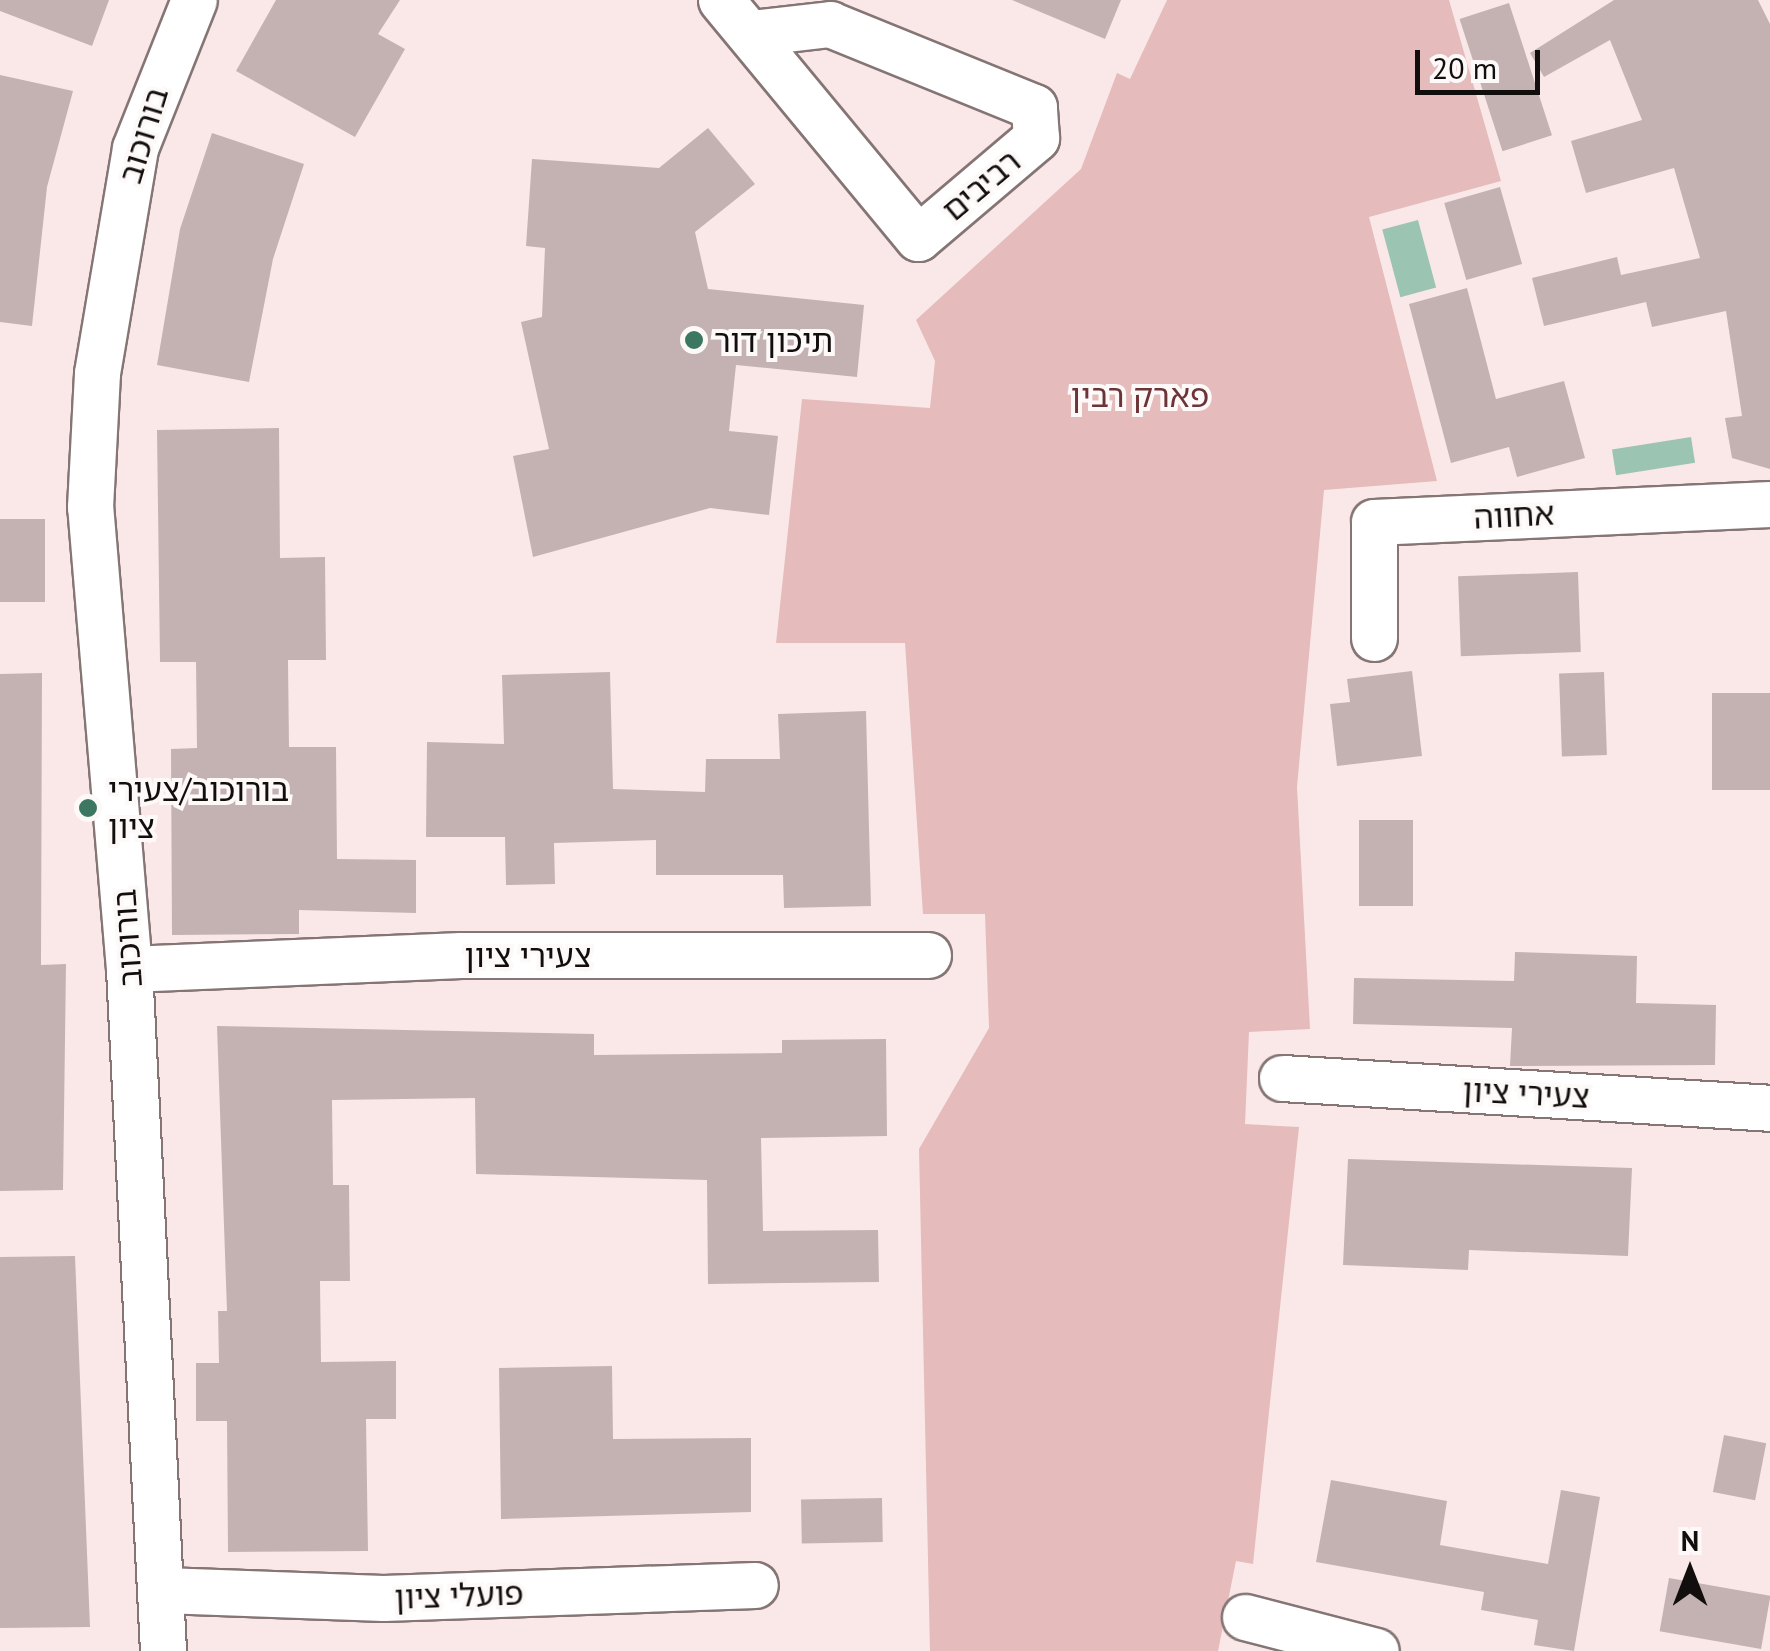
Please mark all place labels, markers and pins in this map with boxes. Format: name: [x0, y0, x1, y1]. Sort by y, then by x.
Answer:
place label: תיכון דור: [714, 321, 833, 359]
marker: תיכון דור: [683, 329, 705, 351]
place label: בורוכוב/צעירי ציון: [108, 771, 289, 846]
marker: בורוכוב/צעירי ציון: [77, 797, 99, 819]

